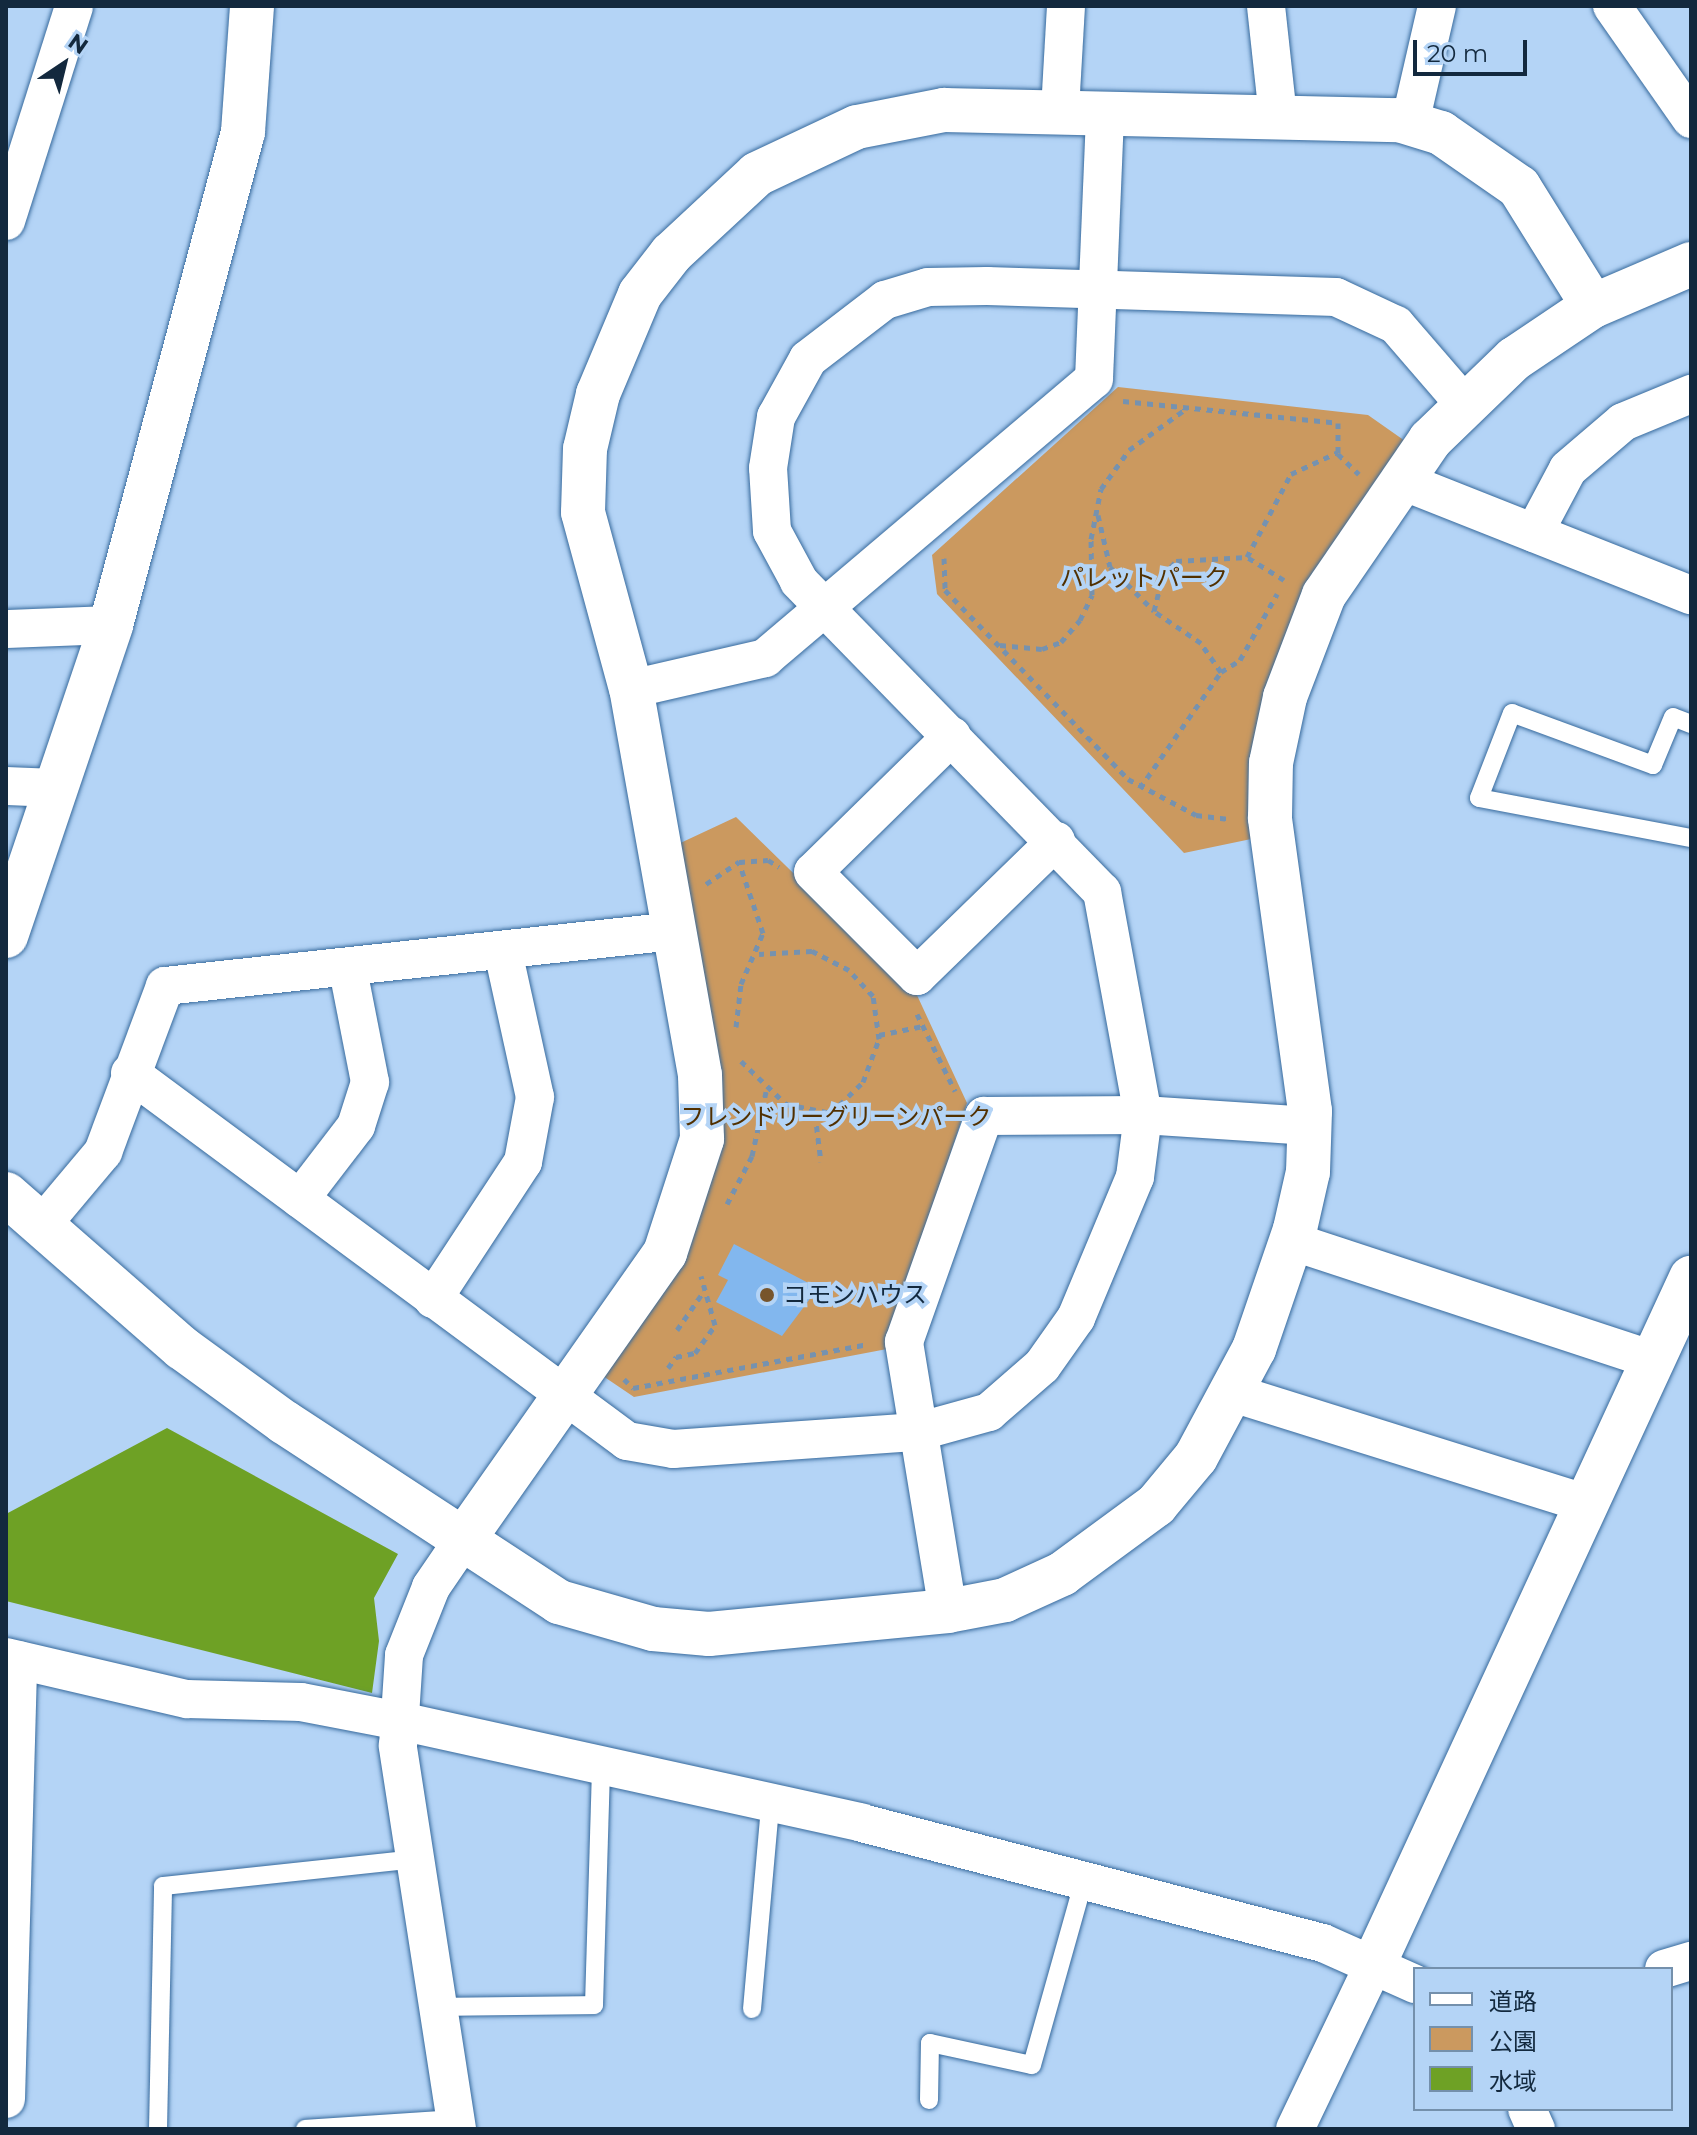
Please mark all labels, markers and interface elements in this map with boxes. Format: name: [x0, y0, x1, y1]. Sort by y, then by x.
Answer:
north arrow: [24, 24, 104, 104]
scale bar: [1417, 24, 1531, 74]
text: N: [63, 28, 93, 60]
text: 20 m: [1427, 39, 1488, 68]
park label: パレットパーク: [1060, 564, 1228, 592]
park label: フレンドリーグリーンパーク: [680, 1103, 992, 1131]
place label: コモンハウス: [783, 1281, 927, 1309]
marker: コモンハウス: [758, 1286, 776, 1304]
legend: [1413, 1967, 1673, 2111]
text: 道路: [1489, 1987, 1537, 2016]
text: 公園: [1489, 2027, 1537, 2056]
text: 水域: [1489, 2067, 1537, 2096]

